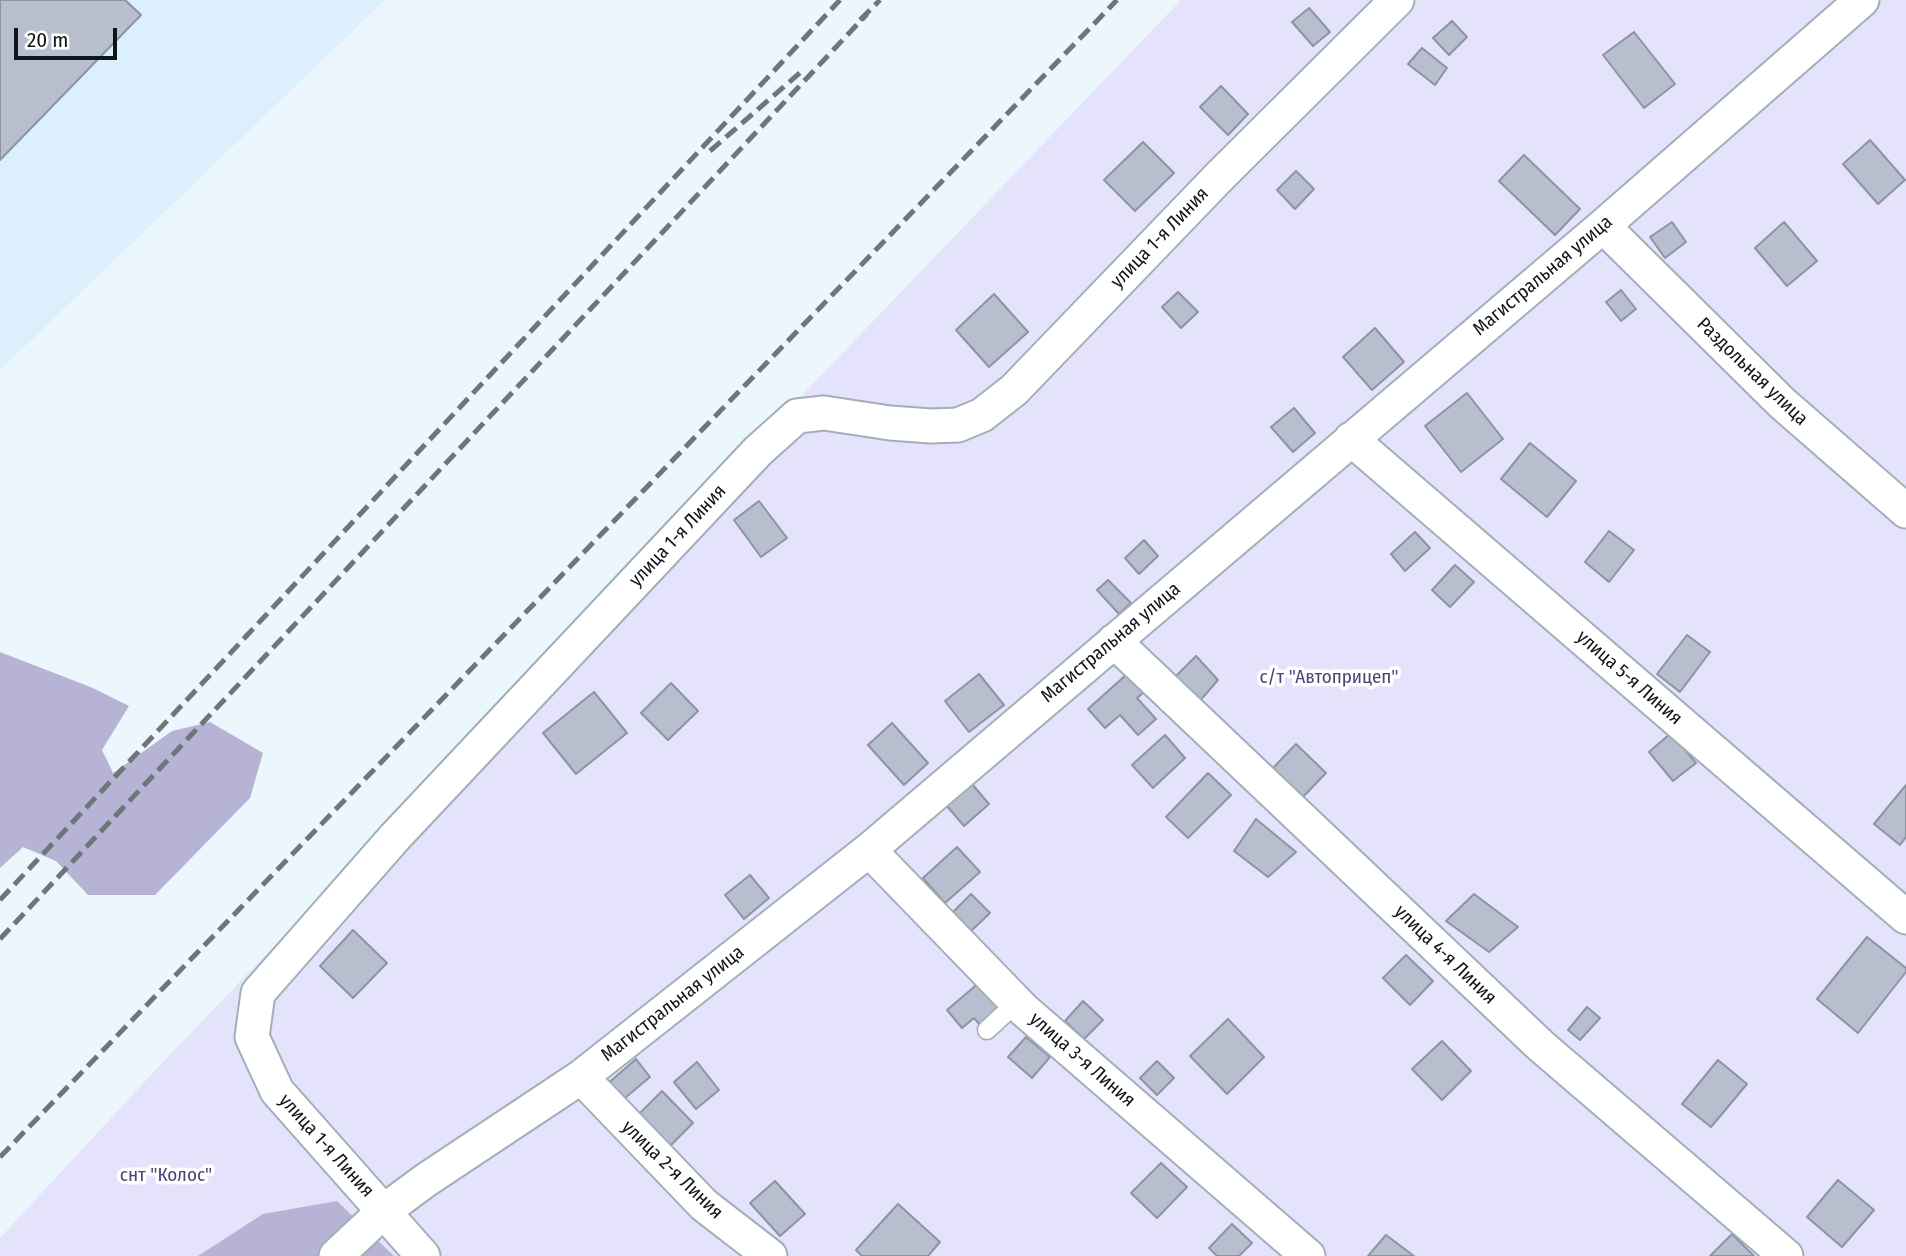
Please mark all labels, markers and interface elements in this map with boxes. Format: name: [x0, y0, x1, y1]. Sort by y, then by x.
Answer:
scale bar: [18, 14, 121, 58]
text: 20 m: [27, 27, 68, 53]
street label: улица 1-я Линия: [1106, 183, 1214, 293]
street label: Магистральная улица: [1469, 211, 1617, 341]
street label: Раздольная улица: [1692, 313, 1812, 431]
street label: улица 1-я Линия: [625, 480, 731, 592]
street label: Магистральная улица: [1037, 578, 1185, 708]
street label: улица 5-я Линия: [1571, 626, 1687, 730]
park label: с/т "Автоприцеп": [1259, 667, 1399, 689]
street label: улица 4-я Линия: [1389, 901, 1501, 1009]
street label: Магистральная улица: [597, 941, 749, 1067]
street label: улица 3-я Линия: [1025, 1008, 1139, 1112]
street label: улица 1-я Линия: [274, 1090, 378, 1202]
street label: улица 2-я Линия: [617, 1116, 727, 1224]
park label: снт "Колос": [120, 1165, 212, 1187]

